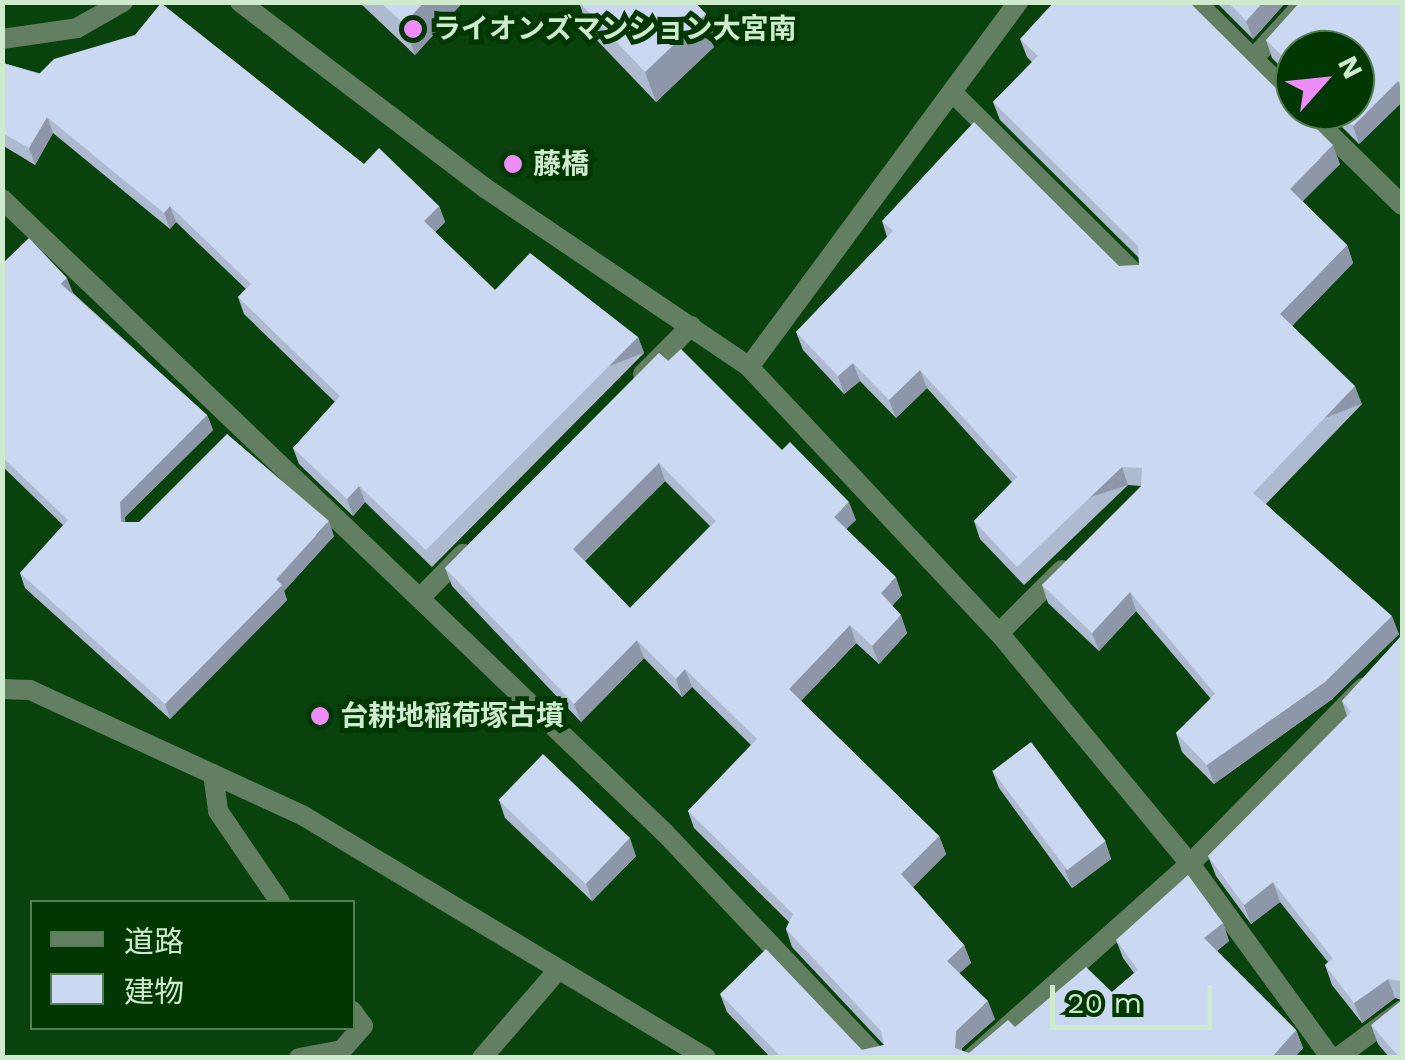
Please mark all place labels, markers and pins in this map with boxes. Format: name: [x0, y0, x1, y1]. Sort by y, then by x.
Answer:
place label: ライオンズマンション大宮南: [433, 12, 797, 46]
marker: ライオンズマンション大宮南: [402, 18, 424, 40]
place label: 藤橋: [533, 147, 589, 181]
marker: 藤橋: [502, 153, 524, 175]
place label: 台耕地稲荷塚古墳: [340, 699, 564, 733]
marker: 台耕地稲荷塚古墳: [309, 705, 331, 727]

